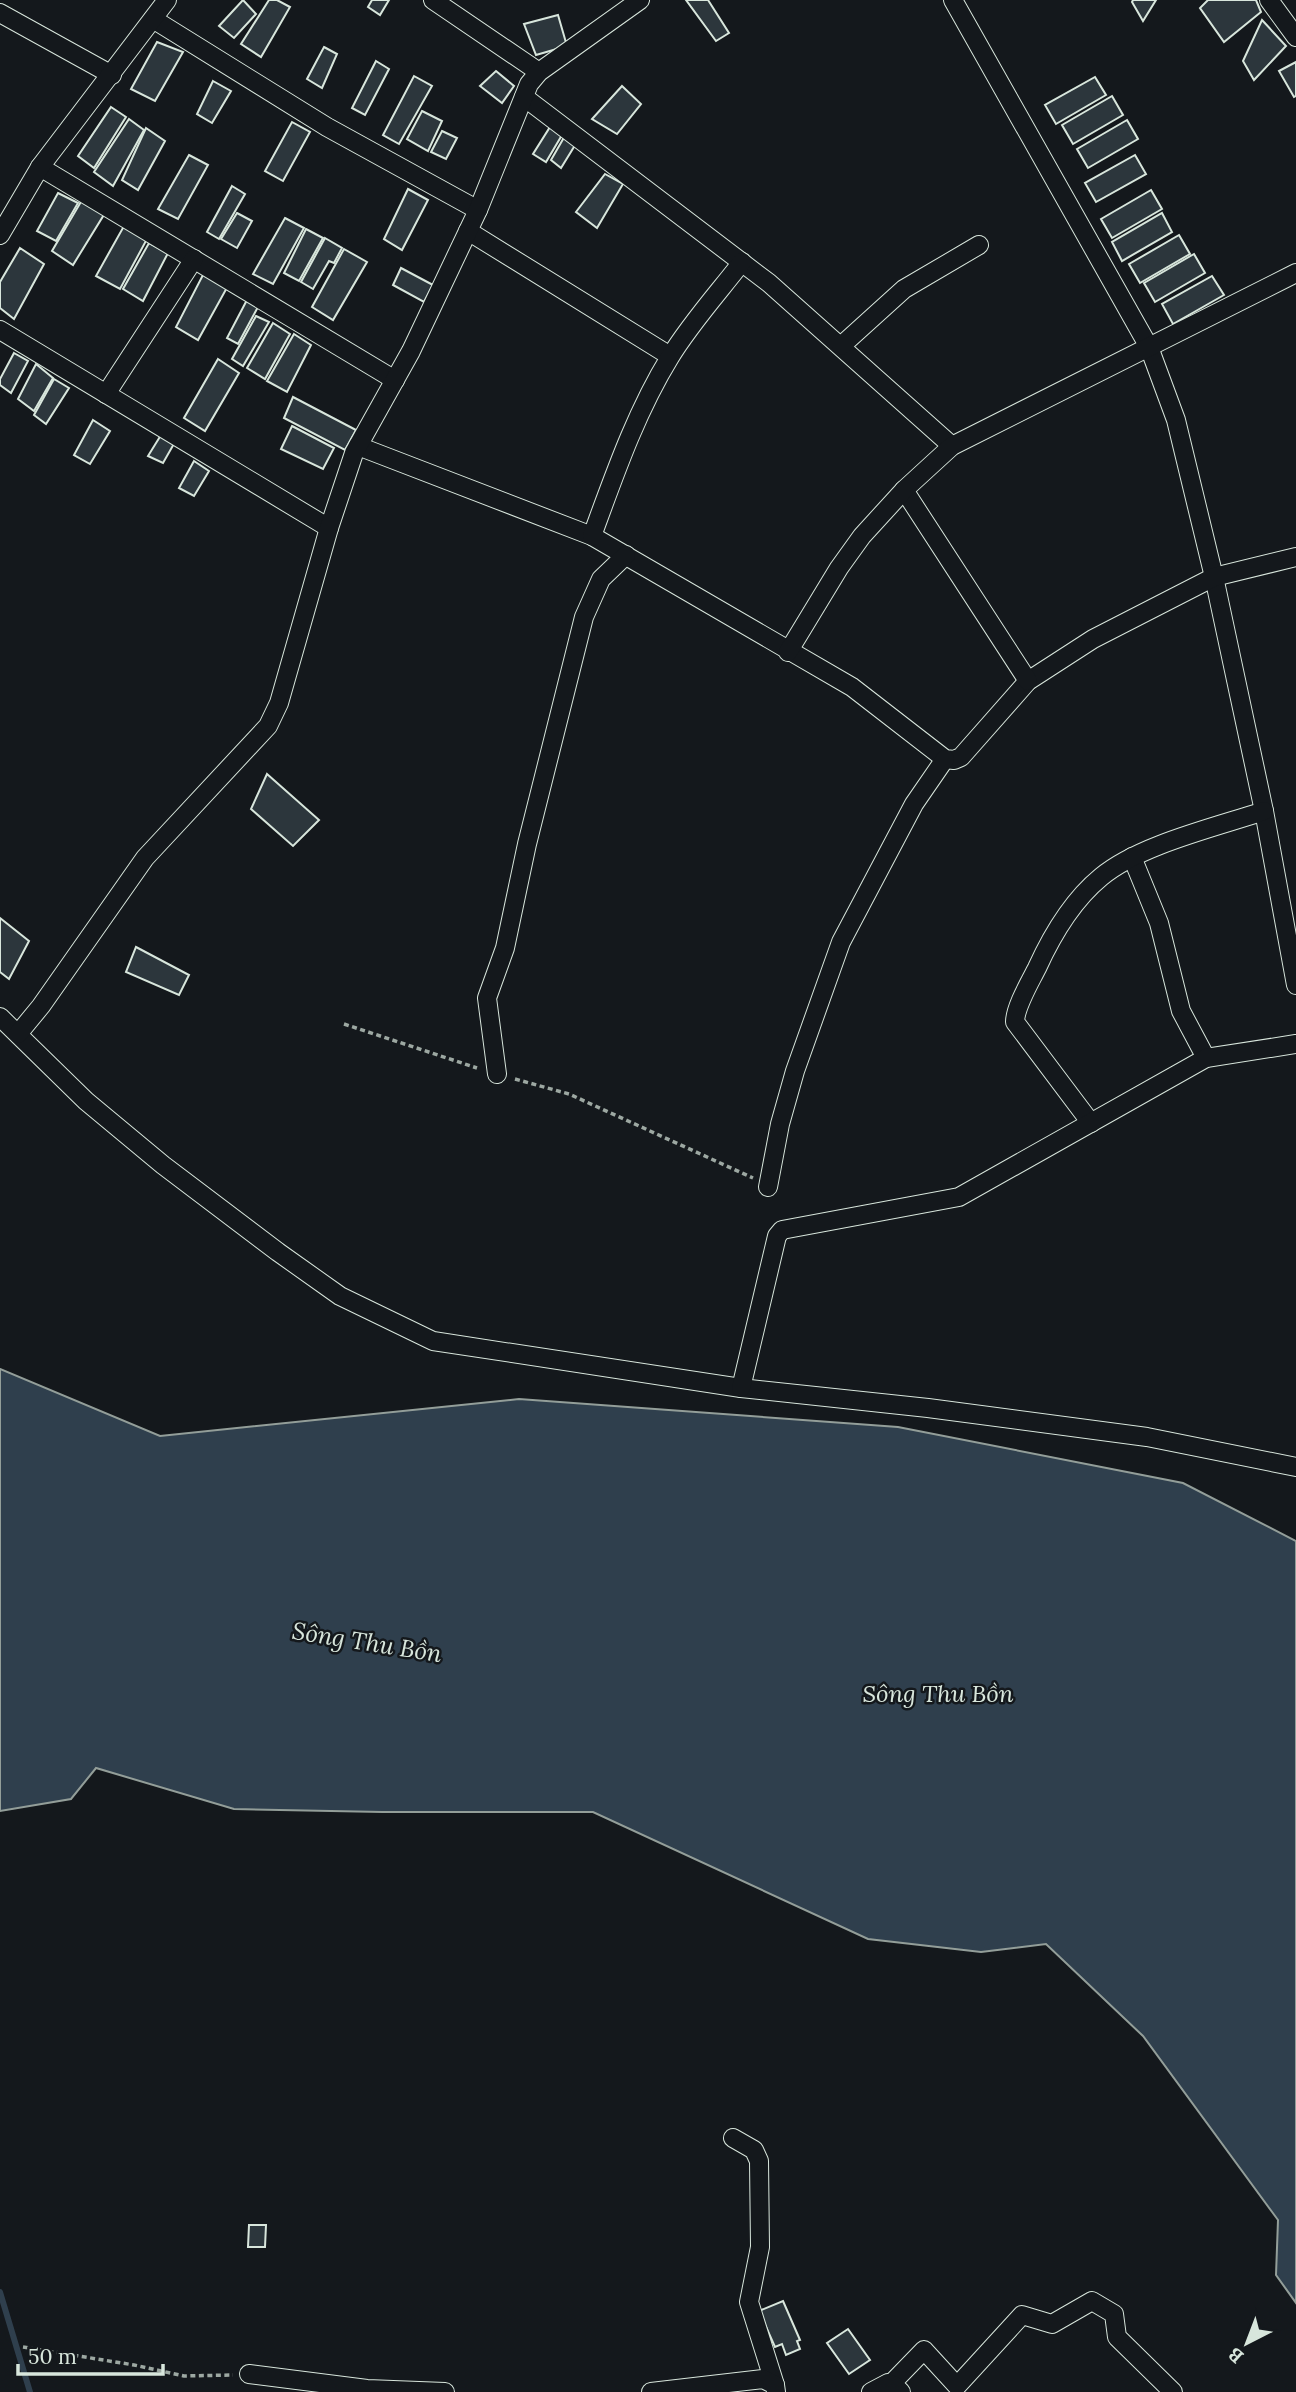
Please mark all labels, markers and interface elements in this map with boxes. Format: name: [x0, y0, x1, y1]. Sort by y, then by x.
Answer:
water label: Sông Thu Bồn: [290, 1615, 444, 1669]
water label: Sông Thu Bồn: [862, 1678, 1014, 1709]
north arrow: [1212, 2308, 1282, 2378]
scale bar: [18, 2332, 163, 2376]
text: B: [1223, 2342, 1248, 2369]
text: 50 m: [28, 2343, 77, 2370]

